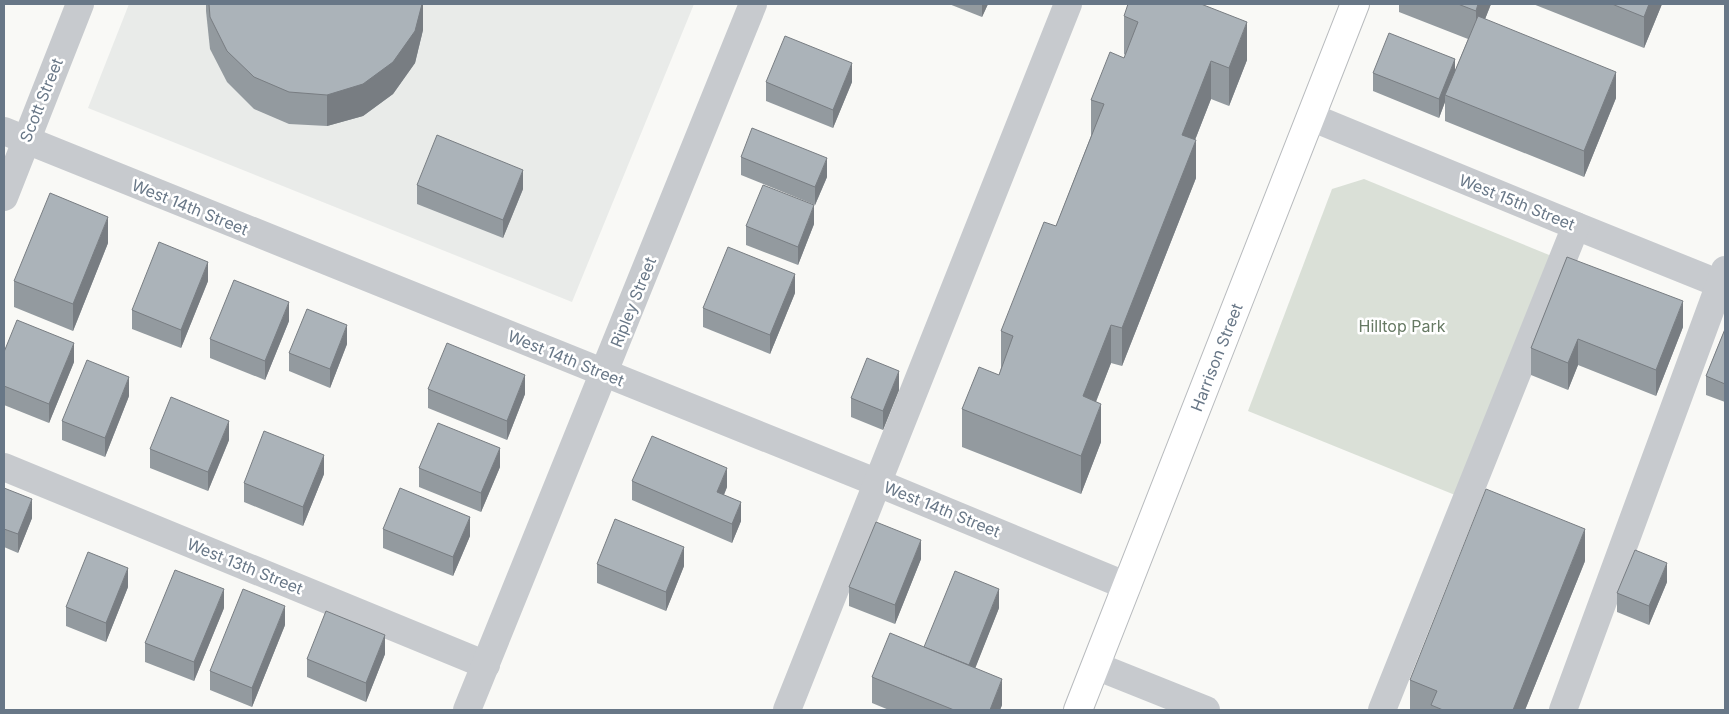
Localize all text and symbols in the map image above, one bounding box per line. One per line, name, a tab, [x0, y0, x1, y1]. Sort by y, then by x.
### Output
street label: Scott Street	[15, 55, 67, 145]
street label: West 15th Street	[1456, 170, 1578, 234]
street label: West 14th Street	[129, 175, 251, 239]
street label: Ripley Street	[606, 254, 660, 350]
street label: Harrison Street	[1186, 300, 1247, 414]
park label: Hilltop Park	[1359, 316, 1446, 336]
street label: West 14th Street	[505, 326, 627, 390]
street label: West 14th Street	[881, 477, 1003, 541]
street label: West 13th Street	[184, 534, 306, 598]

